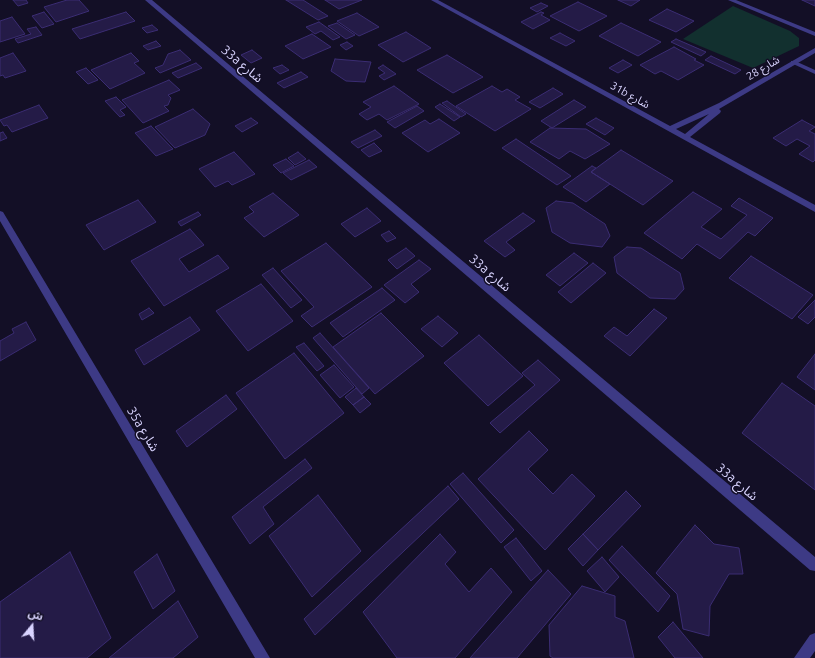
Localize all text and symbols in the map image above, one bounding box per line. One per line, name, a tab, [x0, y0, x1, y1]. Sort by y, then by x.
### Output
street label: 33a شارع	[218, 42, 266, 86]
street label: شارع 28	[744, 53, 782, 83]
street label: 31b شارع	[608, 79, 652, 111]
street label: 33a شارع	[466, 251, 514, 295]
street label: 35a شارع	[124, 404, 162, 454]
street label: 33a شارع	[713, 460, 761, 504]
north arrow	[12, 606, 52, 646]
text: ش	[27, 607, 45, 623]

